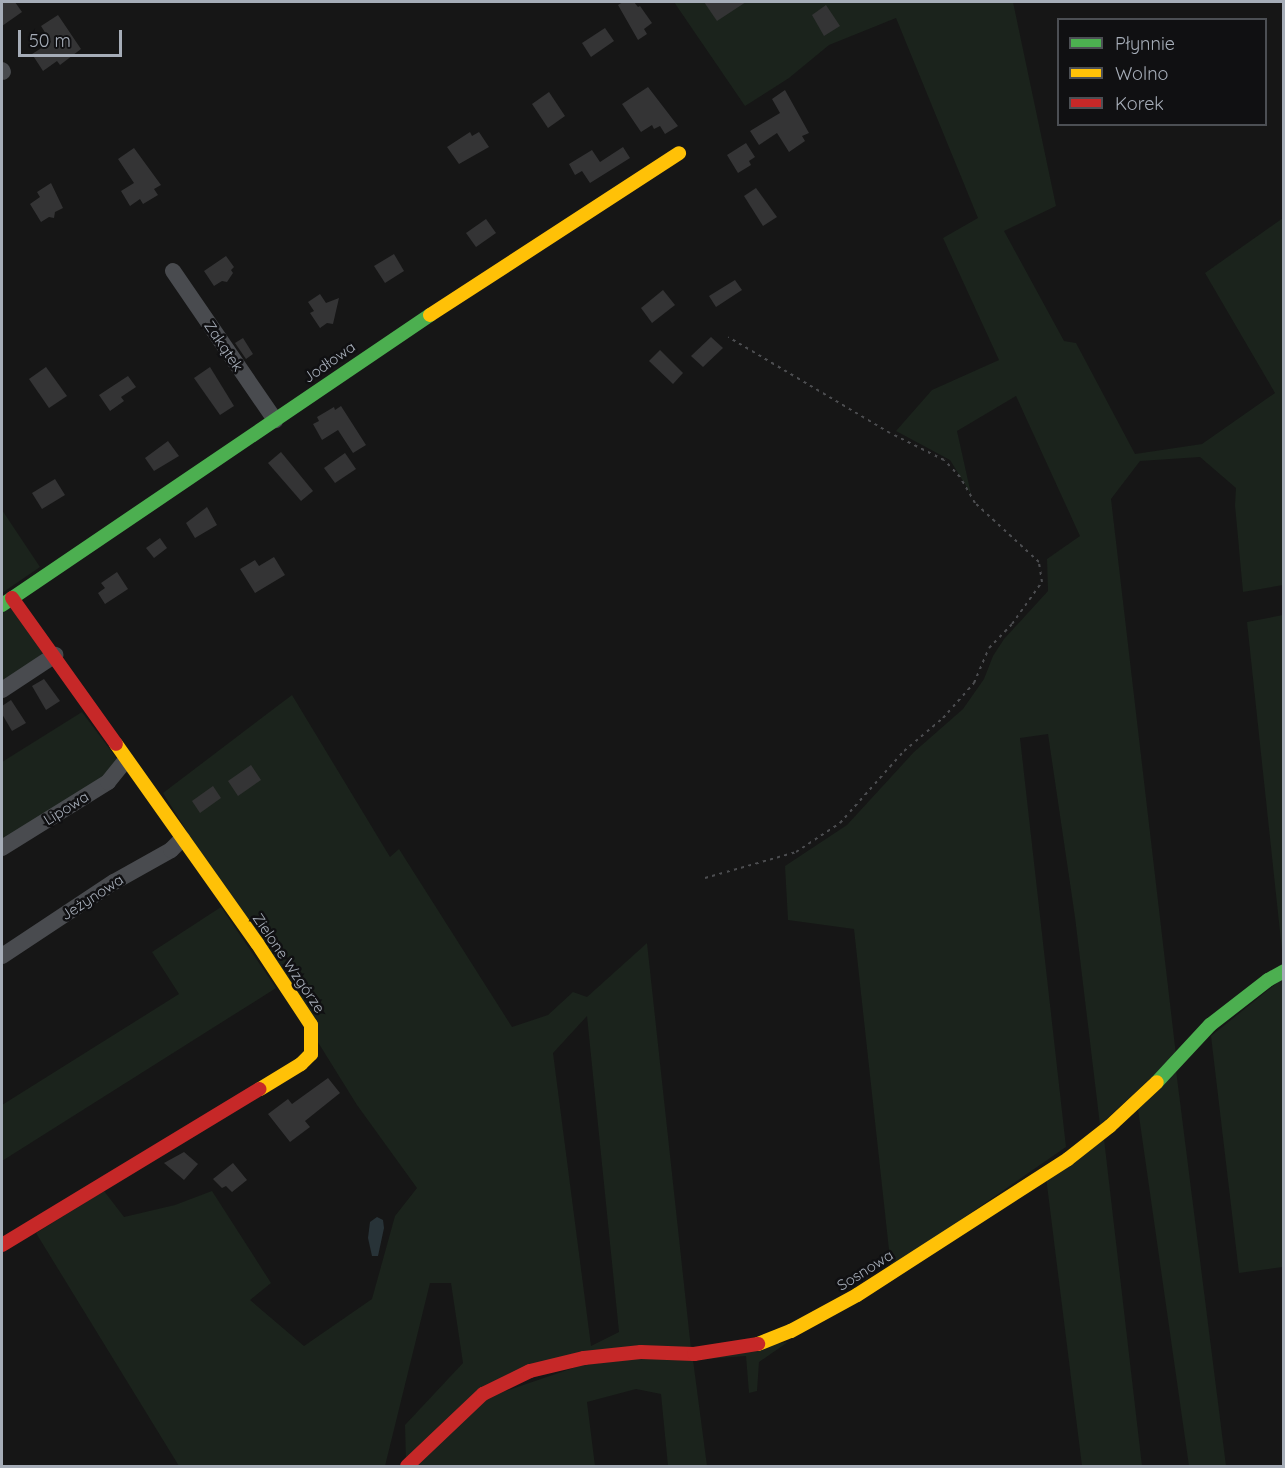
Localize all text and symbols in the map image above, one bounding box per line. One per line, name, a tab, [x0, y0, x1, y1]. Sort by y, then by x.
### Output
scale bar	[21, 18, 124, 56]
legend	[1057, 18, 1267, 126]
text: 50 m	[29, 29, 71, 52]
text: Płynnie	[1115, 32, 1175, 55]
text: Wolno	[1115, 62, 1168, 85]
text: Korek	[1115, 92, 1164, 115]
street label: Zakątek	[201, 317, 247, 375]
street label: Jodłowa	[299, 338, 359, 386]
street label: Lipowa	[40, 787, 92, 829]
street label: Jeżynowa	[57, 870, 127, 924]
street label: Zielone Wzgórze	[249, 910, 329, 1016]
street label: Sosnowa	[834, 1246, 896, 1294]

